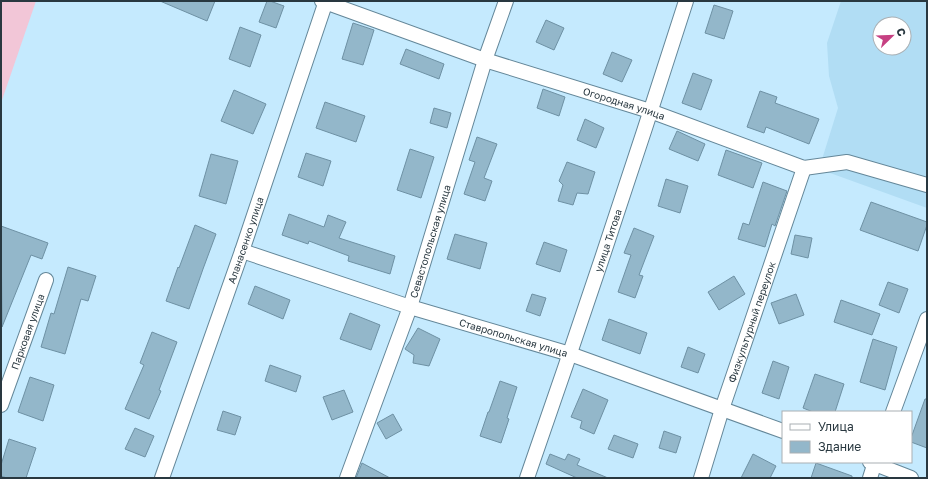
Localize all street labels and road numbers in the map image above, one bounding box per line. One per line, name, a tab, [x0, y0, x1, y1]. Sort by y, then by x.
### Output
street label: Огородная улица	[582, 85, 667, 122]
street label: Севастопольская улица	[407, 183, 453, 299]
street label: Аланасенко улица	[225, 195, 266, 285]
street label: улица Титова	[592, 208, 624, 273]
street label: Физкультурный переулок	[725, 260, 778, 384]
street label: Парковая улица	[8, 292, 47, 371]
street label: Ставропольская улица	[458, 316, 569, 359]

